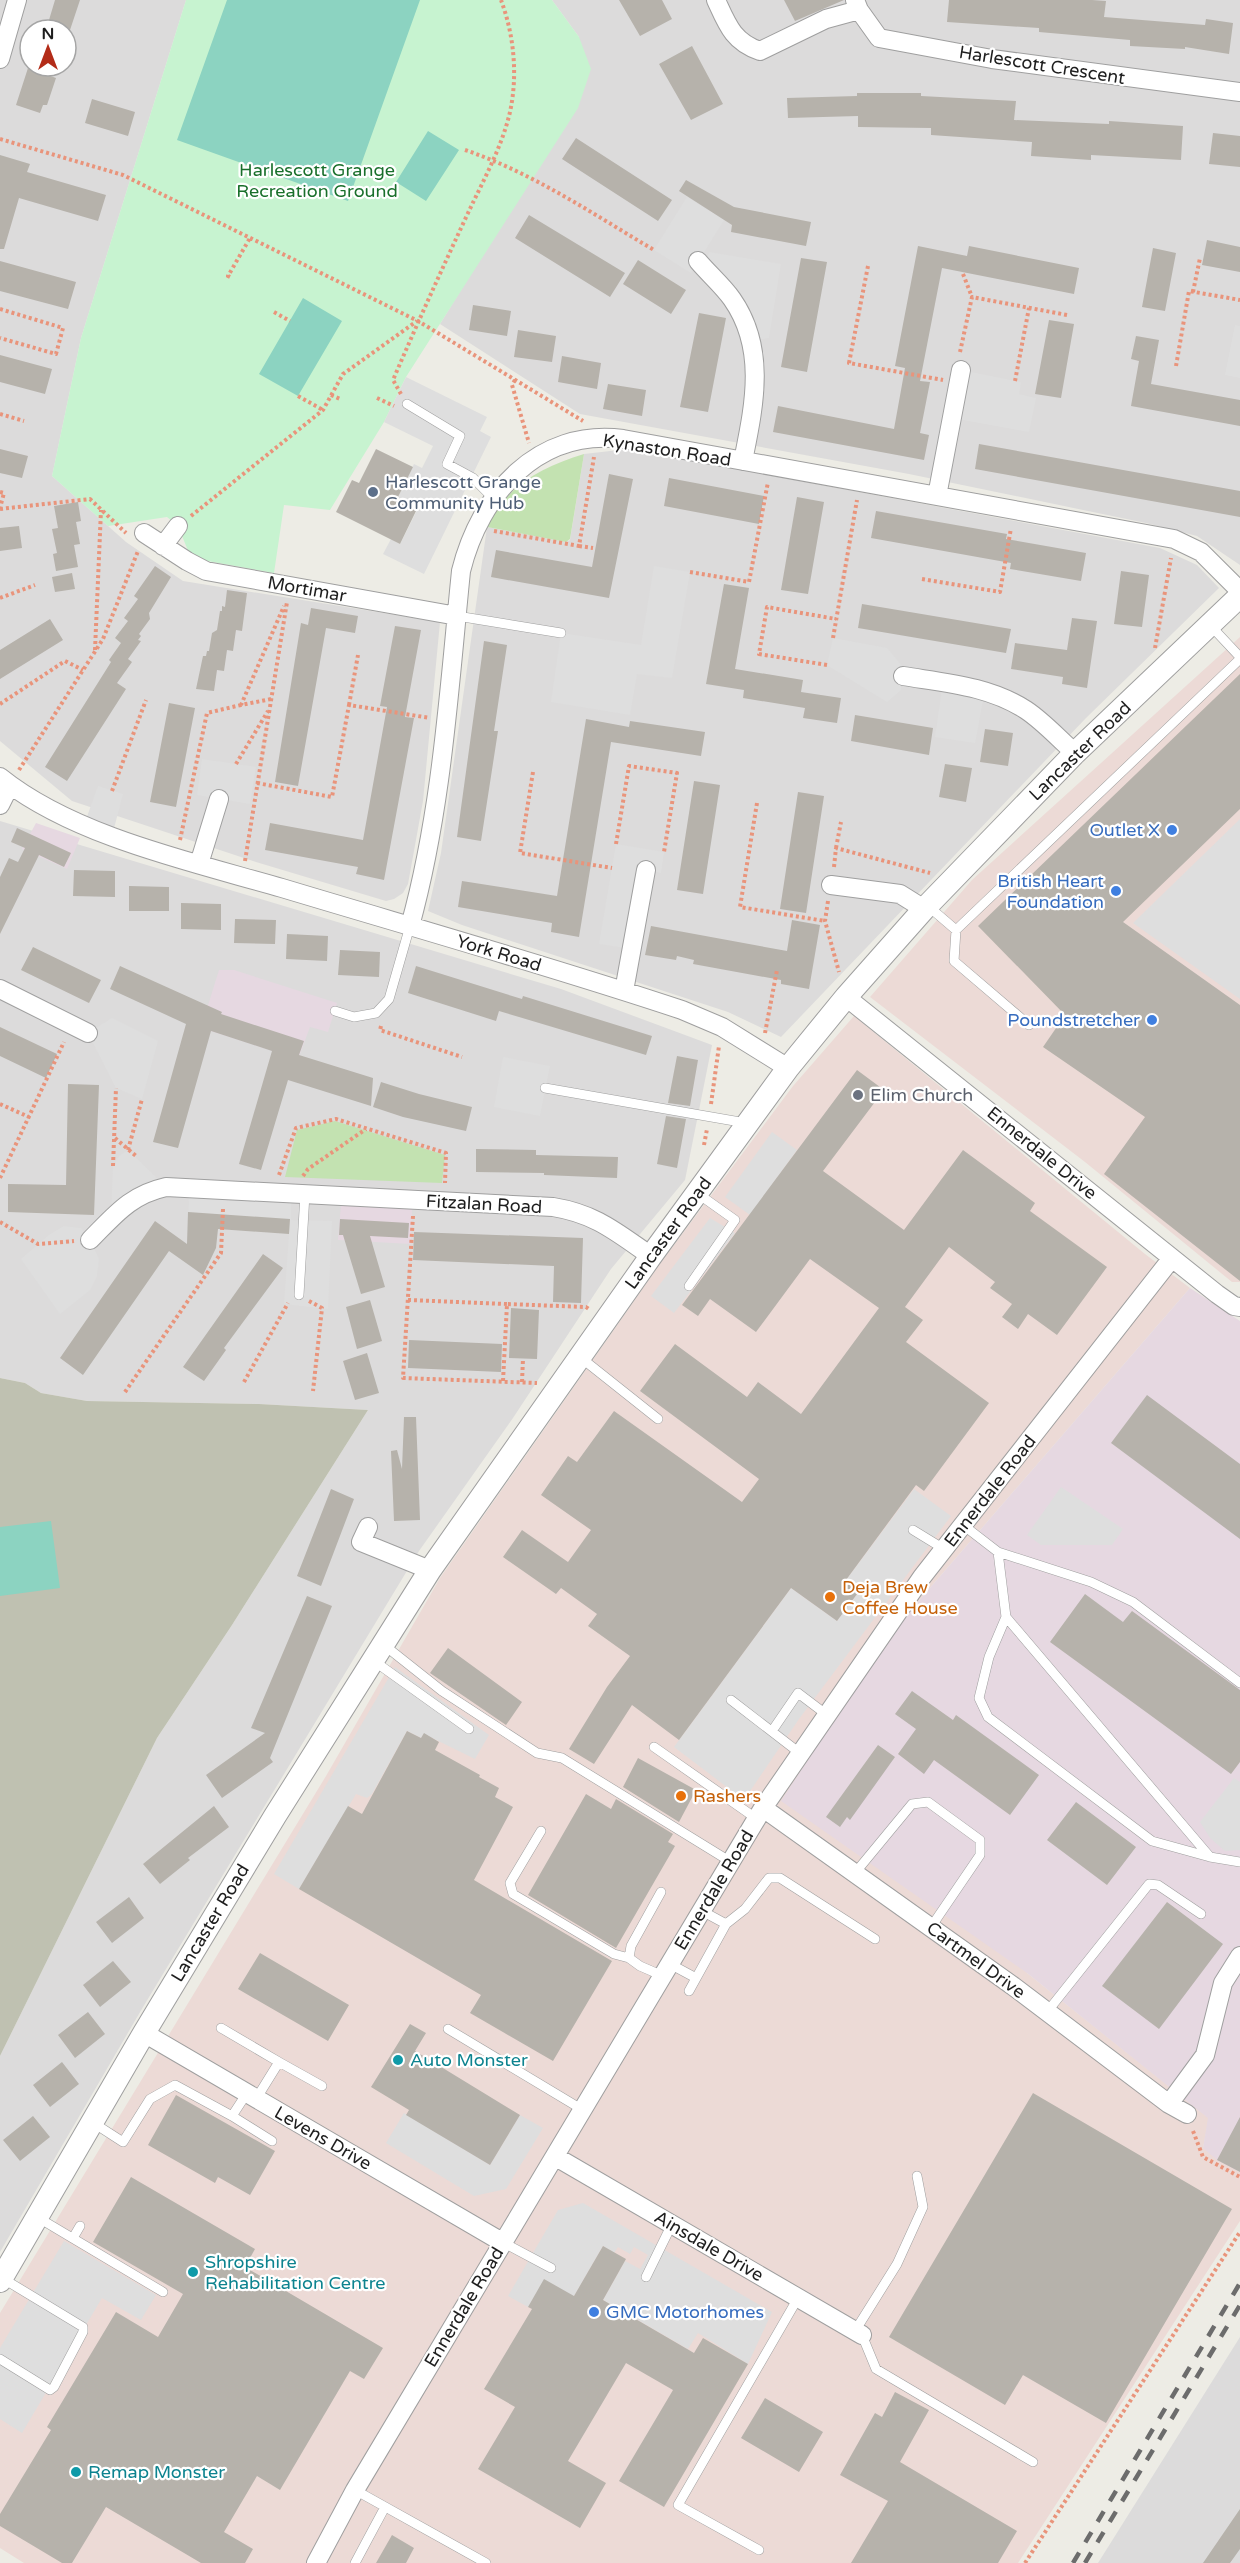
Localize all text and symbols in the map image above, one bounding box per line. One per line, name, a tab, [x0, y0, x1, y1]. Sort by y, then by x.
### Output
north arrow	[18, 18, 78, 78]
text: N	[42, 24, 54, 44]
street label: Harlescott Crescent	[957, 41, 1127, 89]
park label: Harlescott Grange Recreation Ground	[236, 159, 398, 202]
street label: Kynaston Road	[601, 429, 733, 471]
place label: Harlescott Grange Community Hub	[385, 471, 541, 514]
marker: Harlescott Grange Community Hub	[366, 485, 380, 499]
street label: Mortimar	[266, 571, 348, 607]
street label: Lancaster Road	[1024, 697, 1136, 805]
place label: Outlet X	[1089, 819, 1160, 841]
marker: Outlet X	[1165, 823, 1179, 837]
place label: British Heart Foundation	[997, 870, 1104, 913]
marker: British Heart Foundation	[1109, 884, 1123, 898]
street label: York Road	[454, 930, 544, 976]
place label: Poundstretcher	[1007, 1009, 1140, 1031]
marker: Poundstretcher	[1145, 1013, 1159, 1027]
place label: Elim Church	[870, 1084, 973, 1106]
marker: Elim Church	[851, 1088, 865, 1102]
street label: Ennerdale Drive	[983, 1102, 1101, 1204]
street label: Lancaster Road	[620, 1173, 716, 1293]
street label: Fitzalan Road	[425, 1190, 543, 1218]
street label: Ennerdale Road	[939, 1431, 1041, 1551]
place label: Deja Brew Coffee House	[842, 1576, 958, 1619]
marker: Deja Brew Coffee House	[823, 1590, 837, 1604]
place label: Rashers	[693, 1785, 761, 1807]
marker: Rashers	[674, 1789, 688, 1803]
street label: Ennerdale Road	[670, 1826, 758, 1954]
street label: Lancaster Road	[166, 1860, 254, 1986]
street label: Cartmel Drive	[922, 1917, 1030, 2003]
place label: Auto Monster	[410, 2049, 528, 2071]
marker: Auto Monster	[391, 2053, 405, 2067]
street label: Levens Drive	[270, 2101, 376, 2175]
street label: Ainsdale Drive	[650, 2206, 768, 2286]
street label: Ennerdale Road	[420, 2243, 508, 2371]
place label: Shropshire Rehabilitation Centre	[205, 2251, 385, 2294]
marker: Shropshire Rehabilitation Centre	[186, 2265, 200, 2279]
place label: GMC Motorhomes	[606, 2301, 764, 2323]
marker: GMC Motorhomes	[587, 2305, 601, 2319]
place label: Remap Monster	[88, 2461, 225, 2483]
marker: Remap Monster	[69, 2465, 83, 2479]

